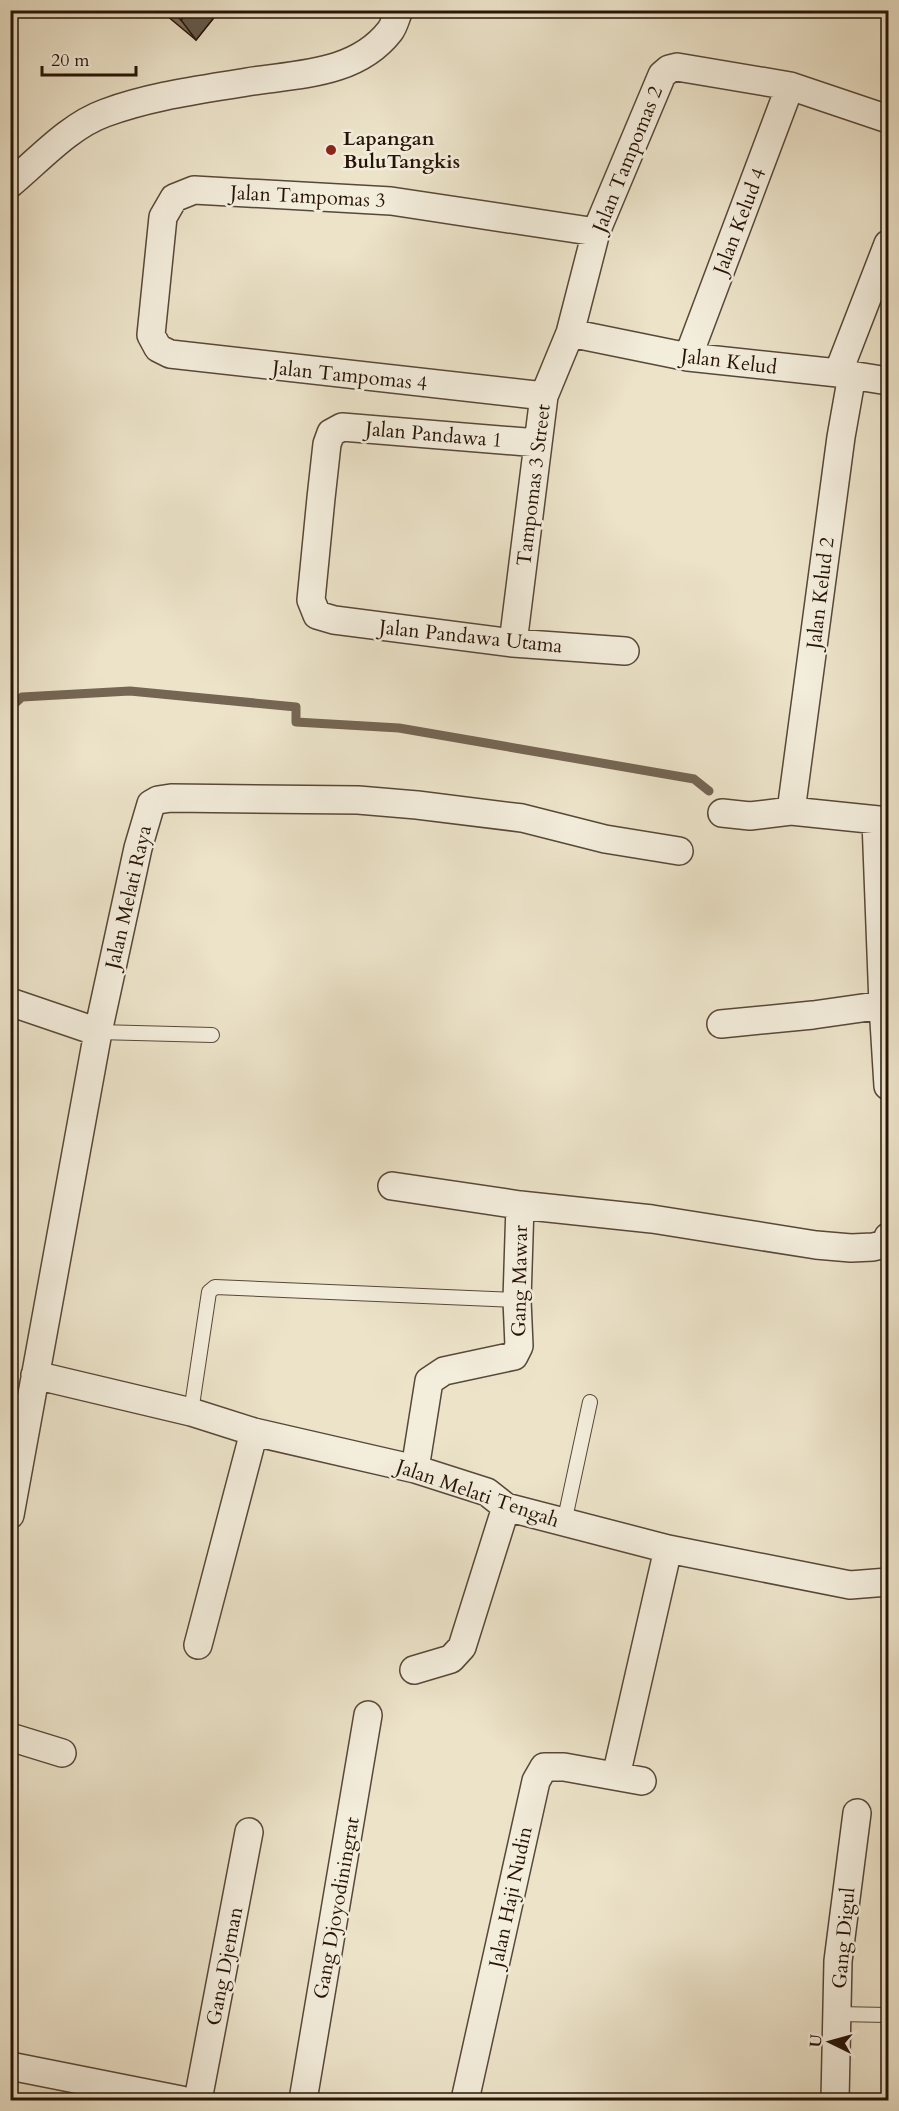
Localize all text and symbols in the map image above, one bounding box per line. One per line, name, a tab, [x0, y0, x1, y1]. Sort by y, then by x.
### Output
scale bar	[42, 39, 136, 77]
text: 20 m	[51, 48, 90, 73]
street label: Jalan Tampomas 2	[585, 82, 669, 239]
place label: Lapangan BuluTangkis	[343, 125, 460, 175]
marker: Lapangan BuluTangkis	[324, 143, 338, 157]
street label: Jalan Kelud 4	[706, 164, 772, 281]
street label: Jalan Tampomas 3	[227, 179, 386, 214]
street label: Jalan Kelud	[676, 342, 779, 381]
street label: Jalan Tampomas 4	[268, 354, 429, 397]
street label: Tampomas 3 Street	[510, 402, 557, 568]
street label: Jalan Pandawa 1	[361, 415, 504, 454]
street label: Jalan Kelud 2	[800, 536, 841, 653]
street label: Jalan Pandawa Utama	[375, 613, 564, 660]
street label: Jalan Melati Raya	[98, 822, 158, 974]
street label: Gang Mawar	[505, 1224, 534, 1337]
street label: Jalan Melati Tengah	[390, 1452, 563, 1534]
street label: Gang Djoyodiningrat	[307, 1814, 366, 2001]
street label: Jalan Haji Nudin	[482, 1823, 539, 1973]
street label: Gang Digul	[826, 1886, 861, 1990]
street label: Gang Djeman	[200, 1904, 249, 2028]
north arrow	[800, 2012, 860, 2072]
text: U	[805, 2033, 828, 2048]

